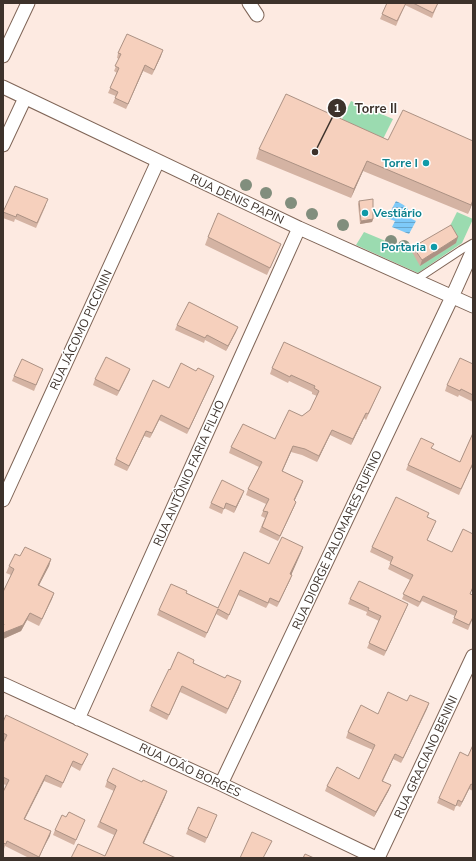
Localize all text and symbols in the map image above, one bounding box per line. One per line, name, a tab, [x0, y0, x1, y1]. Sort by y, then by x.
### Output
callout: Torre II	[327, 95, 406, 120]
text: 1	[333, 100, 341, 116]
text: Torre II	[355, 100, 397, 118]
place label: Torre I	[382, 155, 418, 171]
marker: Torre I	[421, 158, 431, 168]
street label: RUA DENIS PAPIN	[187, 170, 287, 228]
place label: Vestiário	[372, 205, 422, 221]
marker: Vestiário	[360, 208, 370, 218]
place label: Portaria	[381, 239, 426, 255]
marker: Portaria	[429, 242, 439, 252]
street label: RUA JÁCOMO PICCININ	[46, 267, 116, 393]
street label: RUA ANTÔNIO FARIA FILHO	[149, 397, 229, 549]
street label: RUA DIORGE PALOMARES RUFINO	[288, 448, 386, 632]
street label: RUA GRACIANO BENINI	[390, 693, 462, 821]
street label: RUA JOÃO BORGES	[136, 739, 244, 801]

